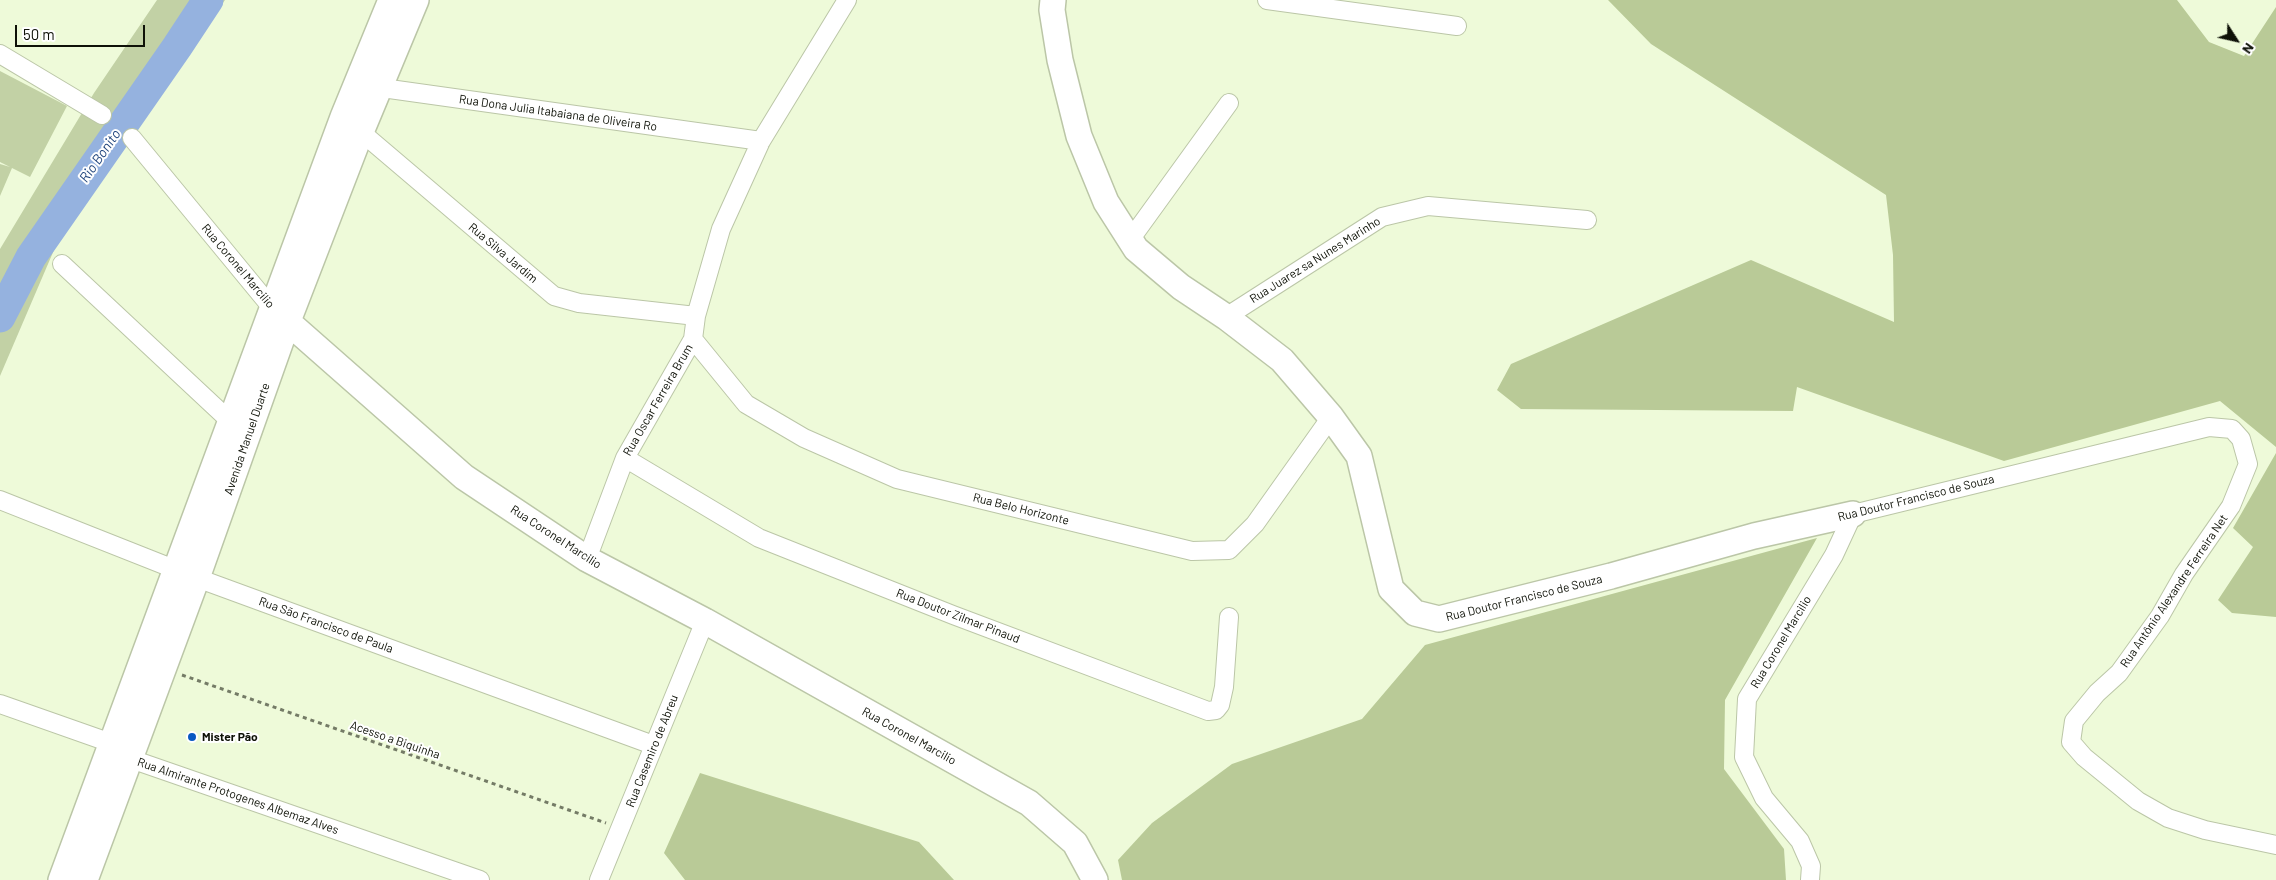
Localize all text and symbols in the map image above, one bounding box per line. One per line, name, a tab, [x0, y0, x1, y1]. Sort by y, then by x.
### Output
scale bar	[18, 15, 148, 47]
north arrow	[2211, 15, 2261, 65]
text: 50 m	[23, 25, 55, 43]
text: N	[2239, 40, 2258, 58]
street label: Rua Dona Julia Itabaiana de Oliveira Ro	[458, 92, 658, 134]
water label: Rio Bonito	[76, 126, 124, 186]
street label: Rua Juarez sa Nunes Marinho	[1247, 214, 1383, 306]
street label: Rua Silva Jardim	[465, 220, 541, 286]
street label: Rua Coronel Marcilio	[199, 221, 277, 311]
street label: Rua Oscar Ferreira Brum	[620, 342, 696, 458]
street label: Avenida Manuel Duarte	[221, 381, 273, 497]
street label: Rua Doutor Francisco de Souza	[1836, 472, 1996, 524]
street label: Rua Belo Horizonte	[971, 490, 1071, 528]
street label: Rua Coronel Marcilio	[508, 502, 604, 572]
street label: Rua Antônio Alexandre Ferreira Net	[2117, 512, 2231, 670]
street label: Rua Doutor Francisco de Souza	[1444, 572, 1604, 624]
street label: Rua Doutor Zilmar Pinaud	[894, 586, 1022, 646]
street label: Rua Coronel Marcilio	[1748, 593, 1814, 691]
street label: Rua São Francisco de Paula	[257, 594, 395, 656]
street label: Rua Casemiro de Abreu	[623, 693, 681, 809]
street label: Rua Coronel Marcilio	[859, 704, 959, 768]
street label: Acesso a Biquinha	[348, 718, 442, 762]
place label: Mister Pão	[202, 730, 258, 744]
marker: Mister Pão	[186, 731, 198, 743]
street label: Rua Almirante Protogenes Albemaz Alves	[136, 755, 340, 837]

